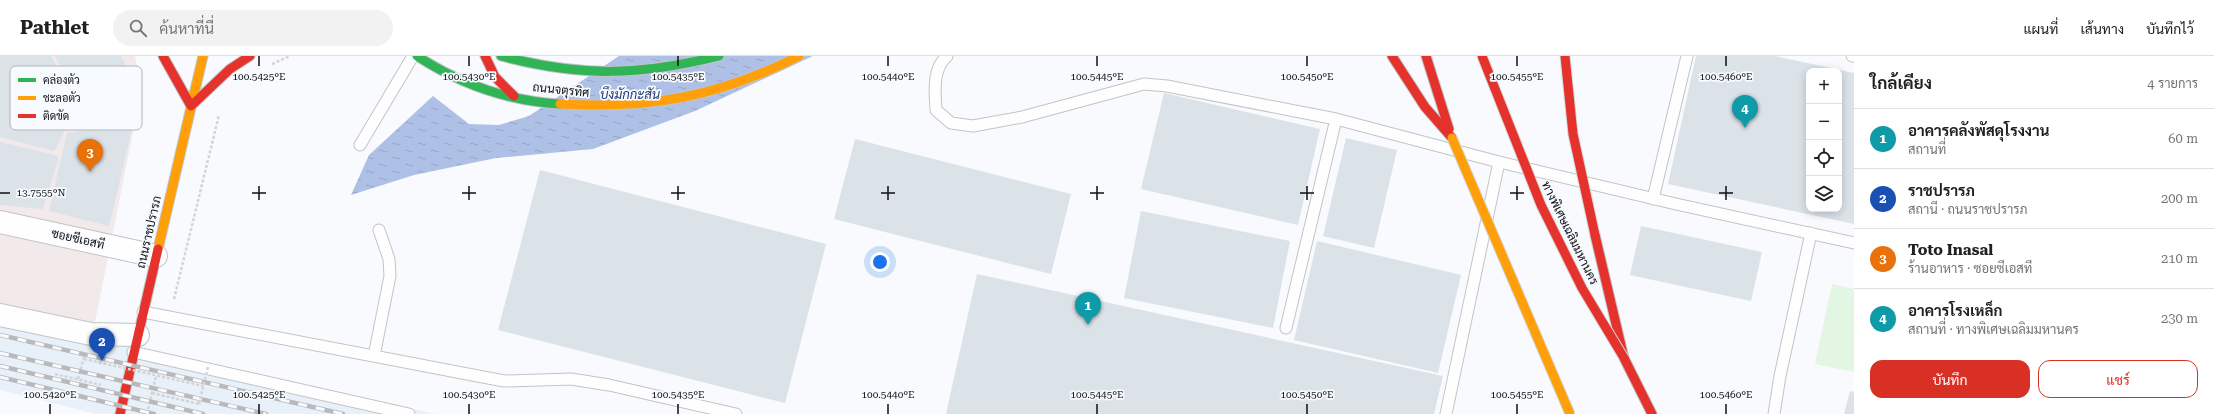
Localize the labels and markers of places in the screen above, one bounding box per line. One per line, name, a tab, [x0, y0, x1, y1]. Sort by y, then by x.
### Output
pin: 4	[1732, 95, 1758, 128]
pin: 3	[77, 139, 103, 172]
pin: 1	[1075, 292, 1101, 325]
pin: 2	[89, 328, 115, 361]

